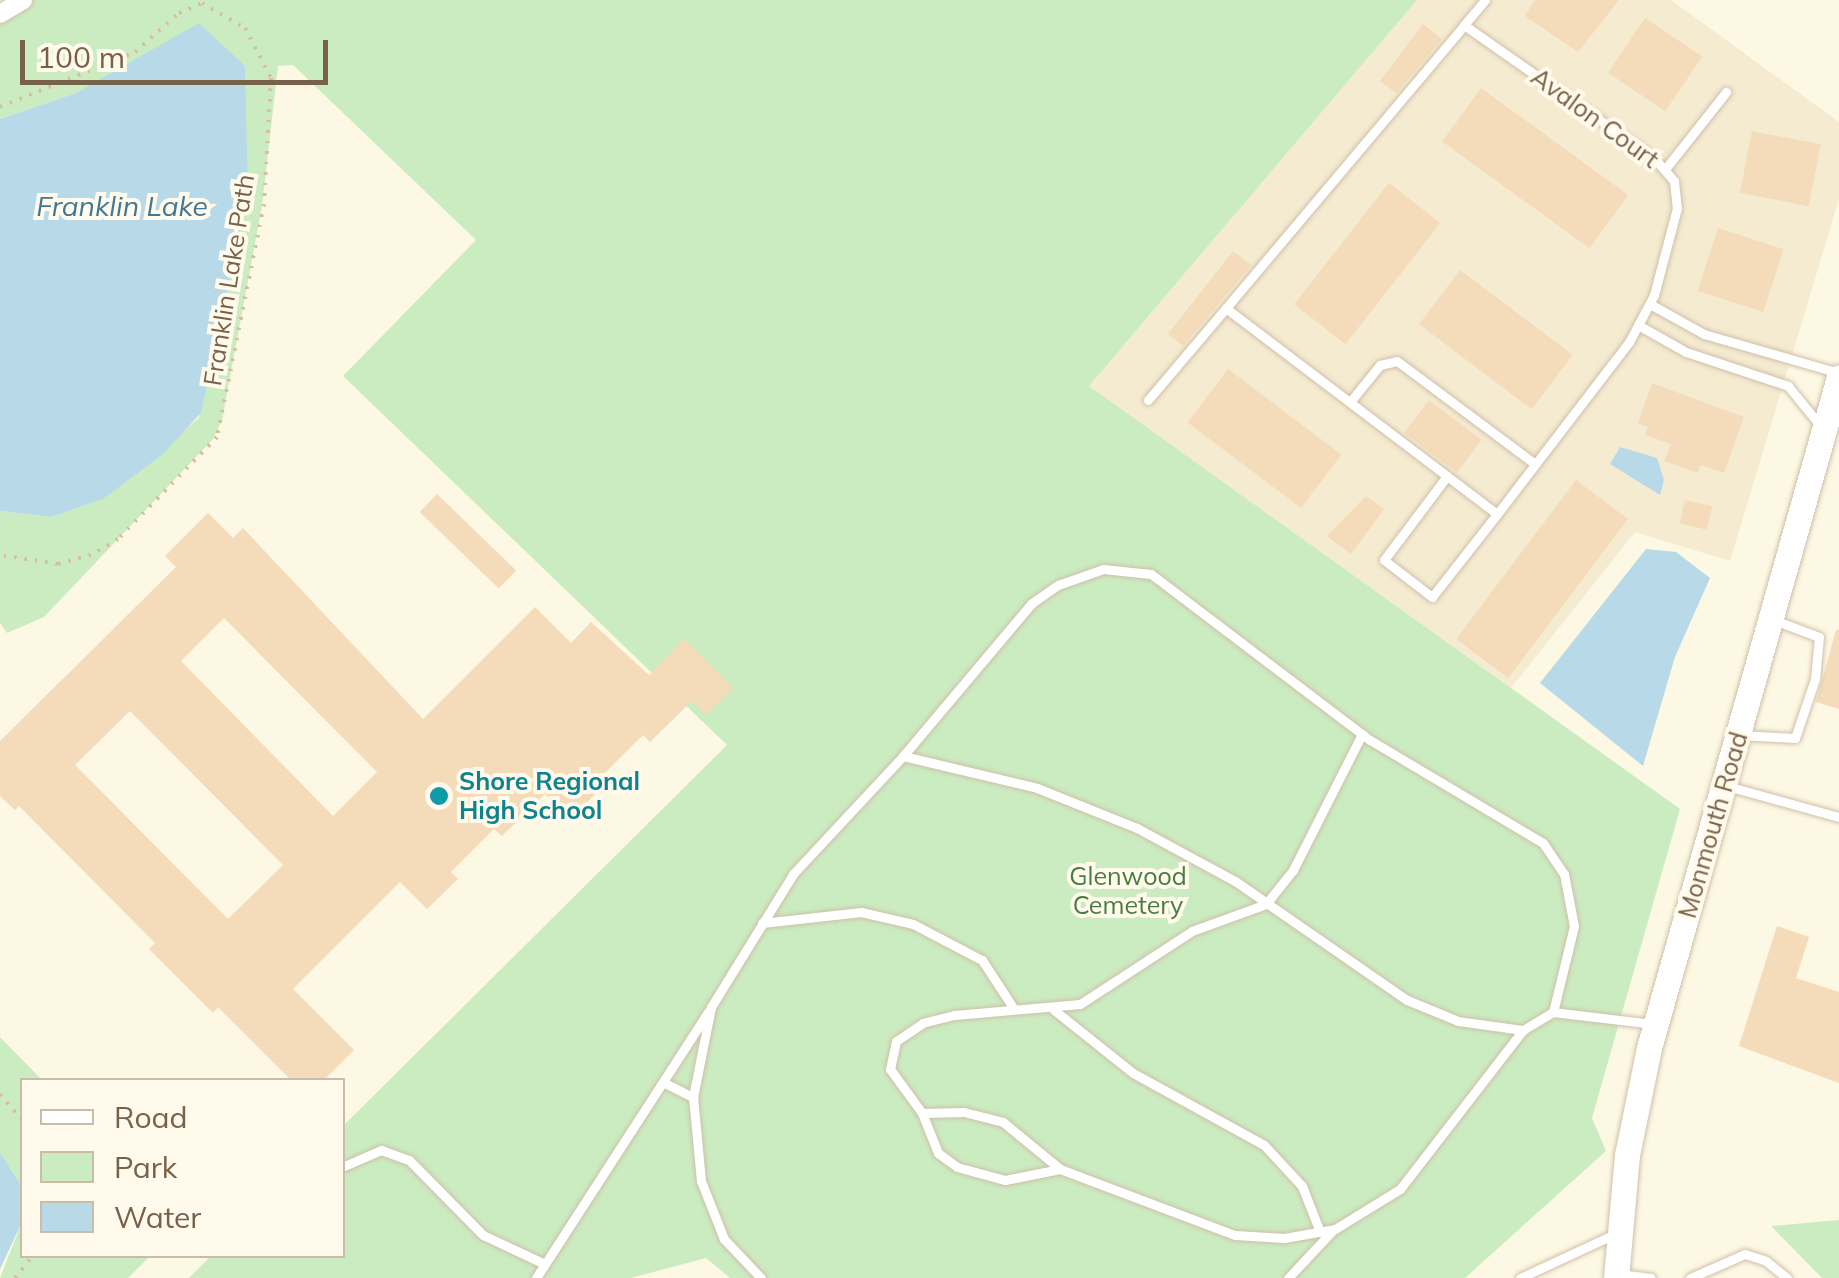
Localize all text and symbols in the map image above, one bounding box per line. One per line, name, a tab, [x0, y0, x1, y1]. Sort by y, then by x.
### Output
scale bar	[25, 20, 332, 82]
text: 100 m	[37, 38, 125, 76]
street label: Avalon Court	[1525, 62, 1665, 174]
street label: Franklin Lake Path	[197, 172, 261, 388]
water label: Franklin Lake	[36, 189, 208, 223]
street label: Monmouth Road	[1672, 728, 1754, 922]
place label: Shore Regional High School	[459, 767, 640, 826]
marker: Shore Regional High School	[428, 785, 450, 807]
park label: Glenwood Cemetery	[1069, 862, 1187, 921]
legend	[20, 1078, 345, 1258]
text: Road	[114, 1098, 188, 1136]
text: Park	[114, 1148, 177, 1186]
text: Water	[114, 1198, 201, 1236]

